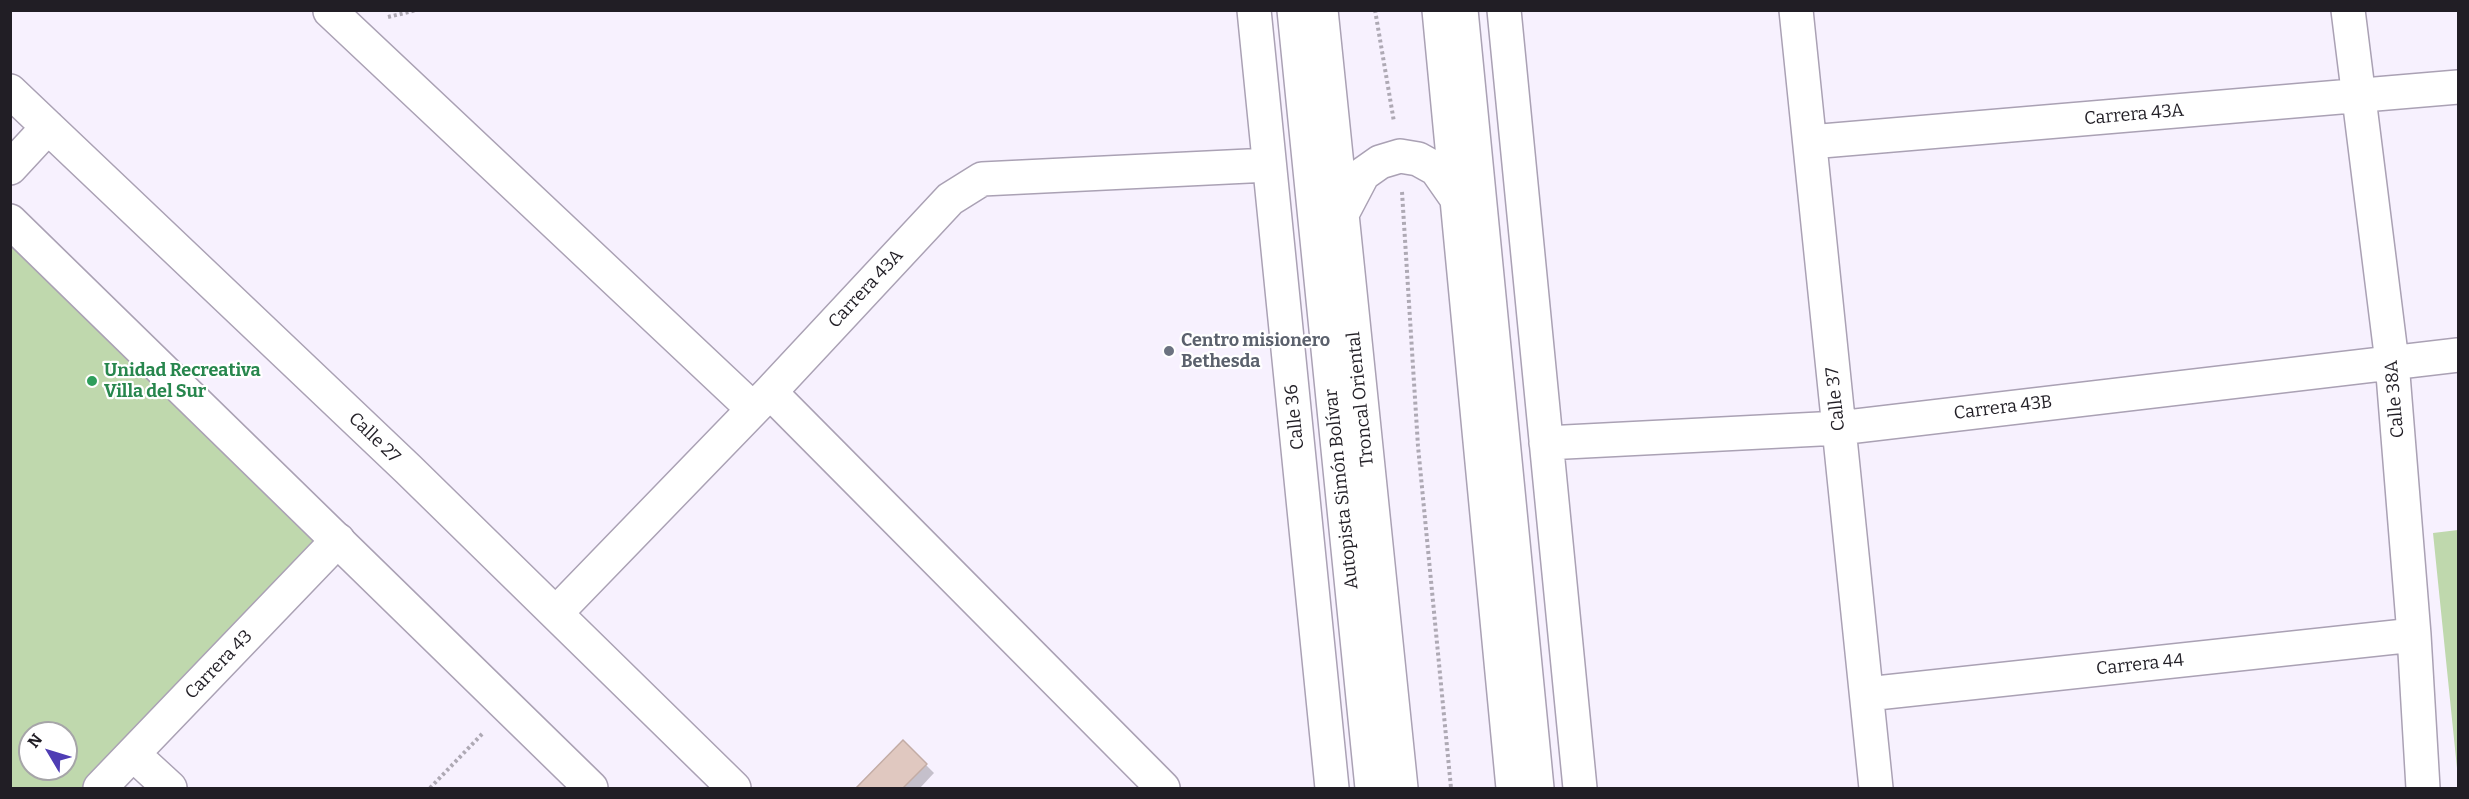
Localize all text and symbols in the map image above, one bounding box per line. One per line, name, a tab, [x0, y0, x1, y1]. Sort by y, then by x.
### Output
street label: Carrera 43A	[2083, 100, 2185, 130]
street label: Carrera 43A	[824, 245, 908, 333]
place label: Centro misionero Bethesda	[1181, 330, 1330, 372]
street label: Troncal Oriental	[1343, 330, 1379, 468]
marker: Centro misionero Bethesda	[1162, 344, 1176, 358]
street label: Calle 38A	[2381, 359, 2409, 439]
place label: Unidad Recreativa Villa del Sur	[104, 360, 260, 403]
street label: Calle 37	[1822, 366, 1850, 432]
marker: Unidad Recreativa Villa del Sur	[85, 374, 99, 388]
street label: Calle 36	[1281, 383, 1309, 451]
street label: Autopista Simón Bolívar	[1321, 388, 1363, 590]
street label: Carrera 43B	[1953, 391, 2053, 425]
street label: Calle 27	[344, 408, 404, 468]
street label: Carrera 43	[181, 626, 257, 704]
street label: Carrera 44	[2095, 650, 2185, 680]
north arrow	[18, 721, 78, 781]
text: N	[24, 730, 46, 752]

